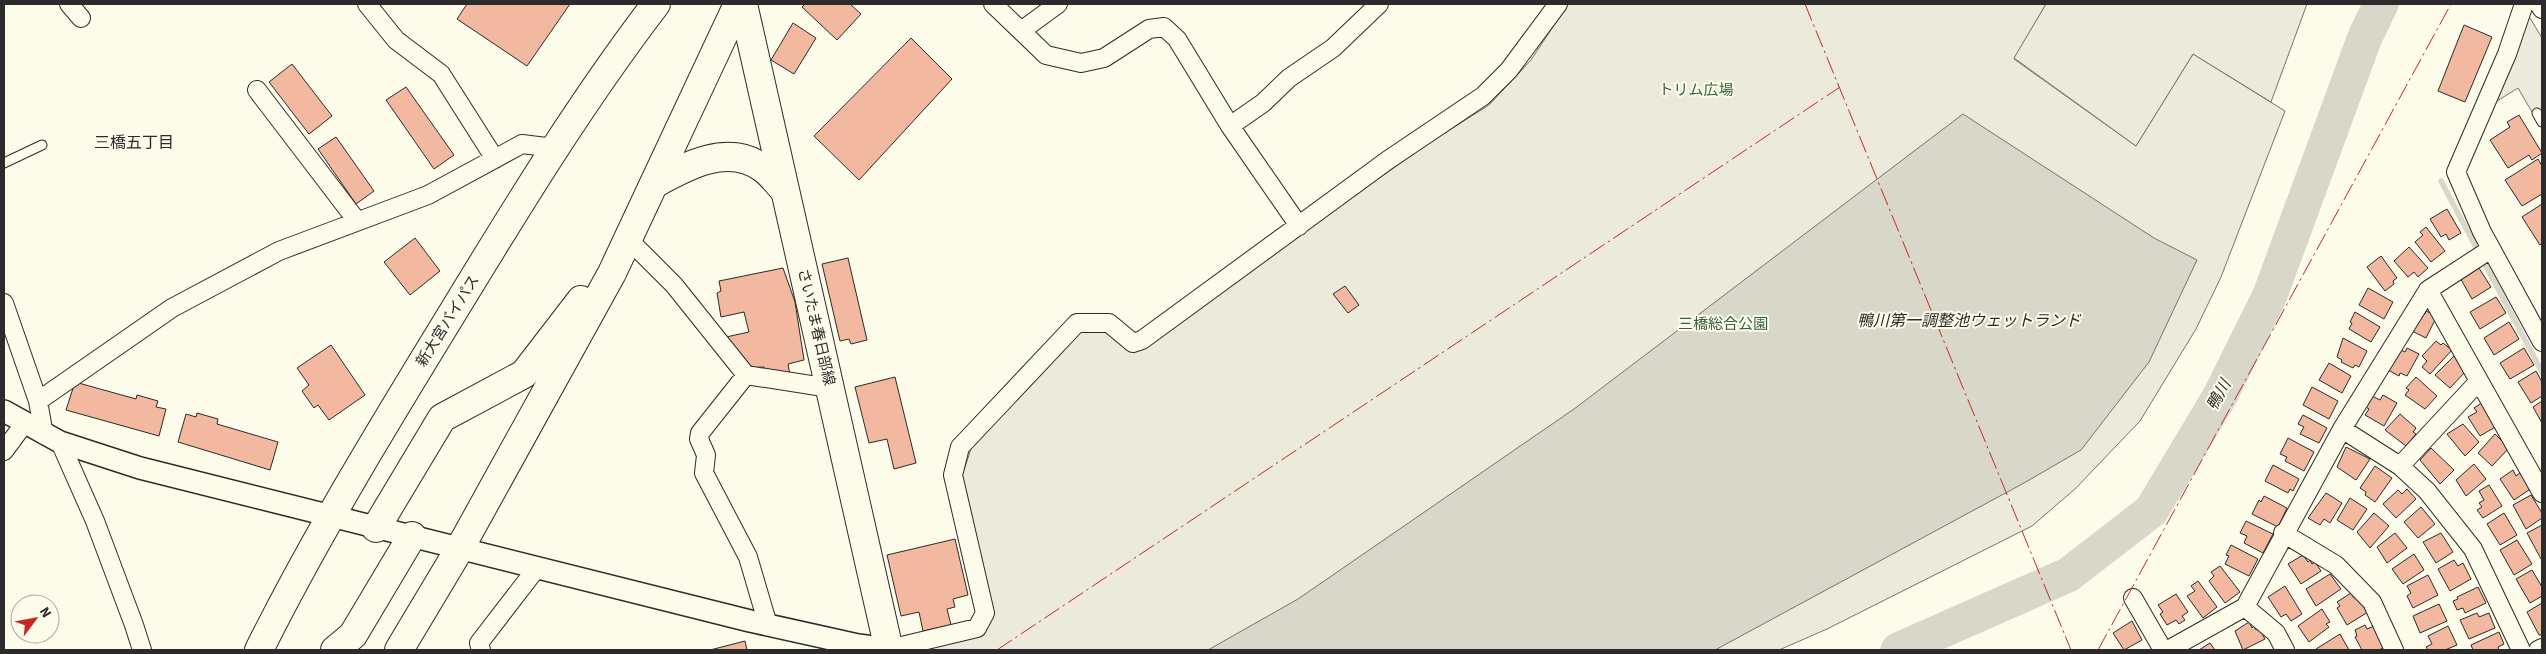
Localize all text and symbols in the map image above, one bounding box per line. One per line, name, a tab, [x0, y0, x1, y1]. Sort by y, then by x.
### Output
park label: トリム広場	[1658, 80, 1734, 101]
district label: 三橋五丁目	[94, 132, 174, 154]
street label: さいたま春日部線	[792, 266, 840, 388]
street label: 新大宮バイパス	[411, 271, 485, 371]
water label: 鴨川第一調整池ウェットランド	[1857, 310, 2082, 332]
park label: 三橋総合公園	[1678, 314, 1768, 335]
water label: 鴨川	[2202, 374, 2237, 414]
north arrow	[10, 594, 60, 644]
text: N	[34, 603, 56, 622]

